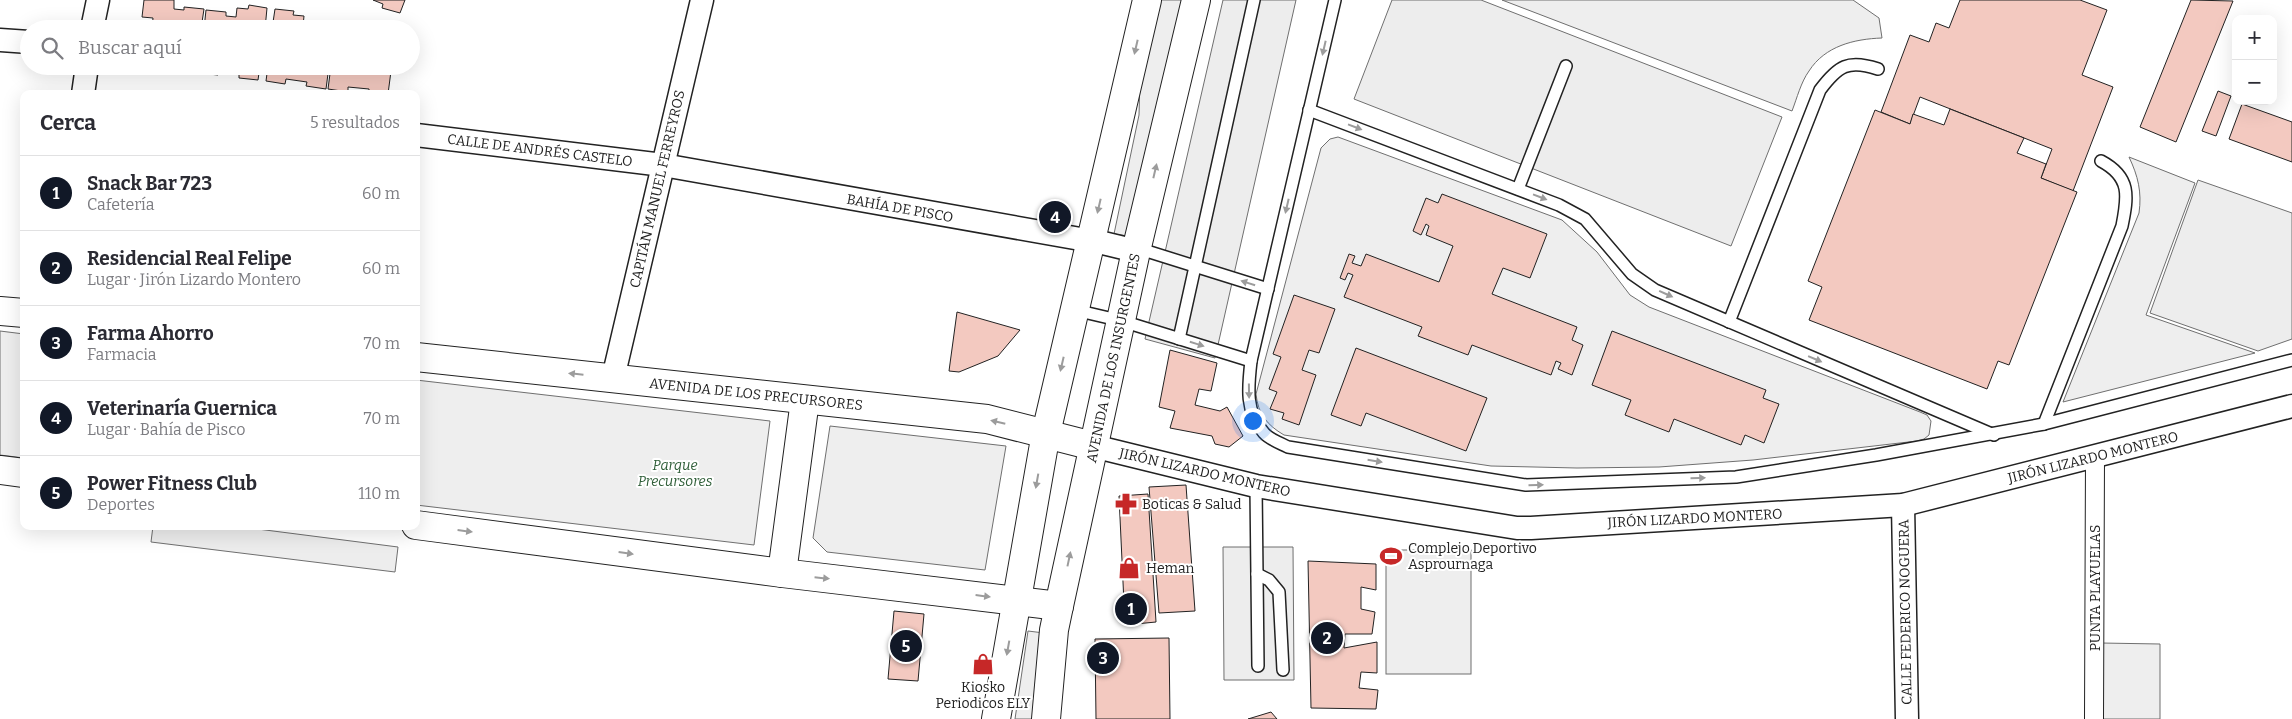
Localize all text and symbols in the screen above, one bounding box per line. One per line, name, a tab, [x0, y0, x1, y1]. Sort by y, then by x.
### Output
map controls	[2232, 15, 2277, 105]
button: +	[2232, 15, 2277, 60]
search box	[20, 20, 420, 75]
icon: search	[38, 34, 66, 62]
text: Buscar aquí	[78, 36, 182, 59]
one-way arrow	[1132, 40, 1140, 55]
one-way arrow	[1320, 40, 1328, 55]
button: −	[2232, 60, 2277, 105]
street label: CAPITÁN MANUEL FERREYROS	[625, 88, 689, 290]
text: Cerca	[40, 110, 96, 136]
text: 5 resultados	[310, 113, 400, 132]
one-way arrow	[1348, 123, 1363, 131]
street label: CALLE DE ANDRÉS CASTELO	[446, 130, 634, 170]
one-way arrow	[1151, 164, 1159, 179]
text: Snack Bar 723	[87, 172, 212, 195]
text: 1	[53, 184, 59, 203]
text: 60 m	[362, 184, 400, 203]
street label: BAHÍA DE PISCO	[845, 190, 955, 226]
one-way arrow	[1532, 194, 1547, 202]
text: Cafetería	[87, 195, 154, 214]
pin: 4	[1039, 198, 1071, 236]
one-way arrow	[1095, 198, 1103, 213]
one-way arrow	[1283, 198, 1291, 213]
text: Residencial Real Felipe	[87, 247, 292, 270]
street label: AVENIDA DE LOS INSURGENTES	[1083, 252, 1144, 464]
text: 2	[51, 259, 61, 278]
text: 60 m	[362, 259, 400, 278]
text: Lugar · Jirón Lizardo Montero	[87, 270, 301, 289]
one-way arrow	[1241, 278, 1256, 286]
one-way arrow	[1659, 291, 1673, 299]
text: Farma Ahorro	[87, 322, 214, 345]
text: 3	[51, 334, 61, 353]
text: 70 m	[364, 334, 400, 353]
one-way arrow	[1189, 341, 1204, 349]
text: Farmacia	[87, 345, 156, 364]
one-way arrow	[1808, 355, 1822, 363]
one-way arrow	[1058, 356, 1066, 372]
one-way arrow	[568, 370, 584, 378]
street label: AVENIDA DE LOS PRECURSORES	[648, 375, 864, 414]
one-way arrow	[1245, 383, 1253, 399]
text: Veterinaría Guernica	[87, 397, 277, 420]
your location	[1240, 408, 1266, 434]
text: 4	[51, 409, 61, 428]
text: 70 m	[364, 409, 400, 428]
one-way arrow	[991, 418, 1006, 426]
text: Lugar · Bahía de Pisco	[87, 420, 245, 439]
street label: JIRÓN LIZARDO MONTERO	[2005, 427, 2180, 487]
street label: JIRÓN LIZARDO MONTERO	[1117, 443, 1292, 500]
park label: Parque Precursores	[638, 457, 713, 490]
one-way arrow	[1367, 457, 1383, 465]
text: Power Fitness Club	[87, 472, 257, 495]
one-way arrow	[1033, 474, 1041, 490]
one-way arrow	[1690, 474, 1706, 482]
one-way arrow	[1528, 480, 1544, 488]
text: 5	[52, 484, 60, 503]
text: 110 m	[358, 484, 400, 503]
pharmacy icon: Boticas & Salud	[1113, 491, 1139, 517]
text: Deportes	[87, 495, 155, 514]
place label: Boticas & Salud	[1142, 496, 1241, 513]
street label: JIRÓN LIZARDO MONTERO	[1606, 504, 1783, 532]
street label: CALLE FEDERICO NOGUERA	[1895, 519, 1916, 705]
street label: PUNTA PLAYUELAS	[2087, 525, 2104, 651]
one-way arrow	[457, 527, 473, 535]
place label: Complejo Deportivo Asprournaga	[1408, 540, 1537, 573]
sports icon: Complejo Deportivo Asprournaga	[1378, 543, 1404, 569]
one-way arrow	[618, 549, 634, 557]
one-way arrow	[1065, 551, 1073, 566]
shop icon: Heman	[1116, 555, 1142, 581]
place label: Heman	[1146, 560, 1195, 577]
one-way arrow	[814, 574, 830, 582]
pin: 1	[1115, 590, 1147, 628]
one-way arrow	[975, 592, 991, 600]
pin: 2	[1311, 619, 1343, 657]
pin: 5	[890, 627, 922, 665]
pin: 3	[1087, 639, 1119, 677]
one-way arrow	[1004, 641, 1012, 657]
shop icon: Kiosko Periodicos ELY	[970, 651, 996, 677]
place label: Kiosko Periodicos ELY	[935, 679, 1031, 712]

